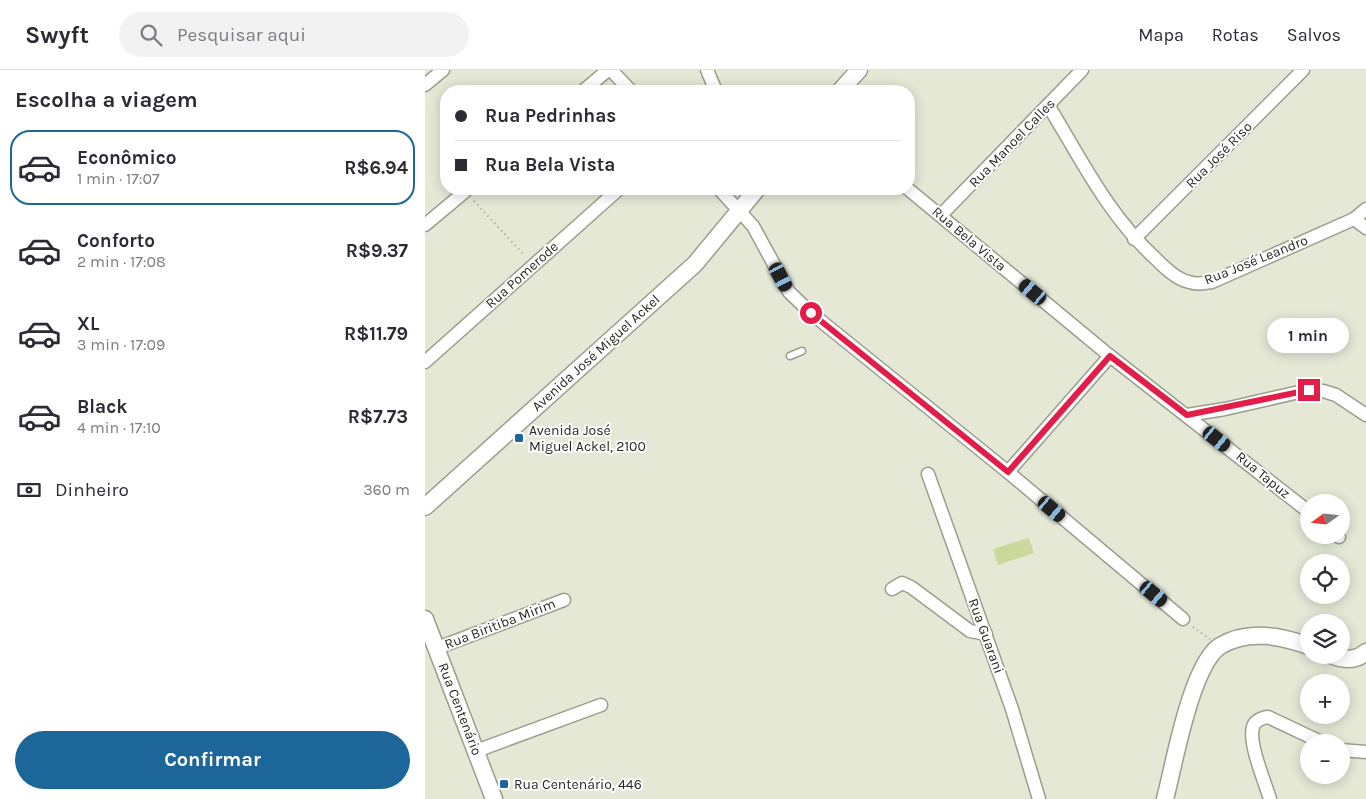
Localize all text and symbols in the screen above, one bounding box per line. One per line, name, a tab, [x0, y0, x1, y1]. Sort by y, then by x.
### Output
search box	[119, 12, 469, 57]
text: Swyft	[25, 21, 89, 49]
icon: search	[137, 21, 165, 49]
text: Pesquisar aqui	[177, 24, 306, 46]
text: Mapa	[1138, 24, 1184, 46]
text: Rotas	[1212, 24, 1259, 46]
text: Salvos	[1287, 24, 1341, 46]
text: Escolha a viagem	[15, 87, 198, 113]
street label: Rua Manoel Calles	[965, 95, 1059, 191]
text: Rua Pedrinhas	[485, 105, 616, 127]
street label: Rua José Riso	[1182, 118, 1256, 192]
icon: car	[17, 145, 62, 190]
text: Econômico	[77, 147, 177, 169]
text: Rua Bela Vista	[485, 154, 615, 176]
text: R$6.94	[344, 157, 408, 179]
text: 1 min · 17:07	[77, 169, 159, 188]
street label: Rua Bela Vista	[929, 203, 1009, 275]
icon: car	[17, 228, 62, 273]
text: Conforto	[77, 230, 155, 252]
street label: Rua José Leandro	[1202, 231, 1310, 289]
street label: Rua Pomerode	[482, 238, 562, 312]
text: R$9.37	[346, 240, 408, 262]
text: 2 min · 17:08	[77, 252, 166, 271]
car	[767, 260, 794, 294]
car	[1016, 277, 1049, 307]
street label: Avenida José Miguel Ackel	[529, 291, 663, 415]
route start	[800, 302, 822, 324]
icon: car	[17, 311, 62, 356]
text: XL	[77, 313, 99, 335]
callout: 1 min	[1268, 318, 1350, 352]
text: R$11.79	[344, 323, 408, 345]
text: 1 min	[1288, 326, 1328, 345]
text: 3 min · 17:09	[77, 335, 165, 354]
route end	[1298, 379, 1320, 401]
icon: car	[17, 394, 62, 439]
text: Black	[77, 396, 128, 418]
text: R$7.73	[348, 406, 408, 428]
text: 4 min · 17:10	[77, 418, 161, 437]
place label: Avenida José Miguel Ackel, 2100	[529, 422, 646, 455]
car	[1200, 424, 1233, 454]
marker: Avenida José Miguel Ackel, 2100	[513, 432, 525, 444]
street label: Rua Tapuz	[1232, 448, 1294, 502]
icon: cash	[15, 476, 43, 504]
text: Dinheiro	[55, 479, 129, 501]
text: 360 m	[363, 480, 410, 499]
car	[1035, 494, 1068, 524]
north arrow	[1300, 494, 1350, 544]
map controls	[1300, 494, 1350, 784]
button: locate	[1300, 554, 1350, 604]
car	[1137, 579, 1170, 609]
street label: Rua Biritiba Mirim	[442, 595, 558, 653]
street label: Rua Guarani	[965, 596, 1007, 676]
button: layers	[1300, 614, 1350, 664]
street label: Rua Centenário	[435, 660, 485, 758]
button: +	[1300, 674, 1350, 724]
button: Confirmar	[15, 731, 410, 789]
button: −	[1300, 734, 1350, 784]
place label: Rua Centenário, 446	[514, 776, 642, 793]
marker: Rua Centenário, 446	[498, 778, 510, 790]

